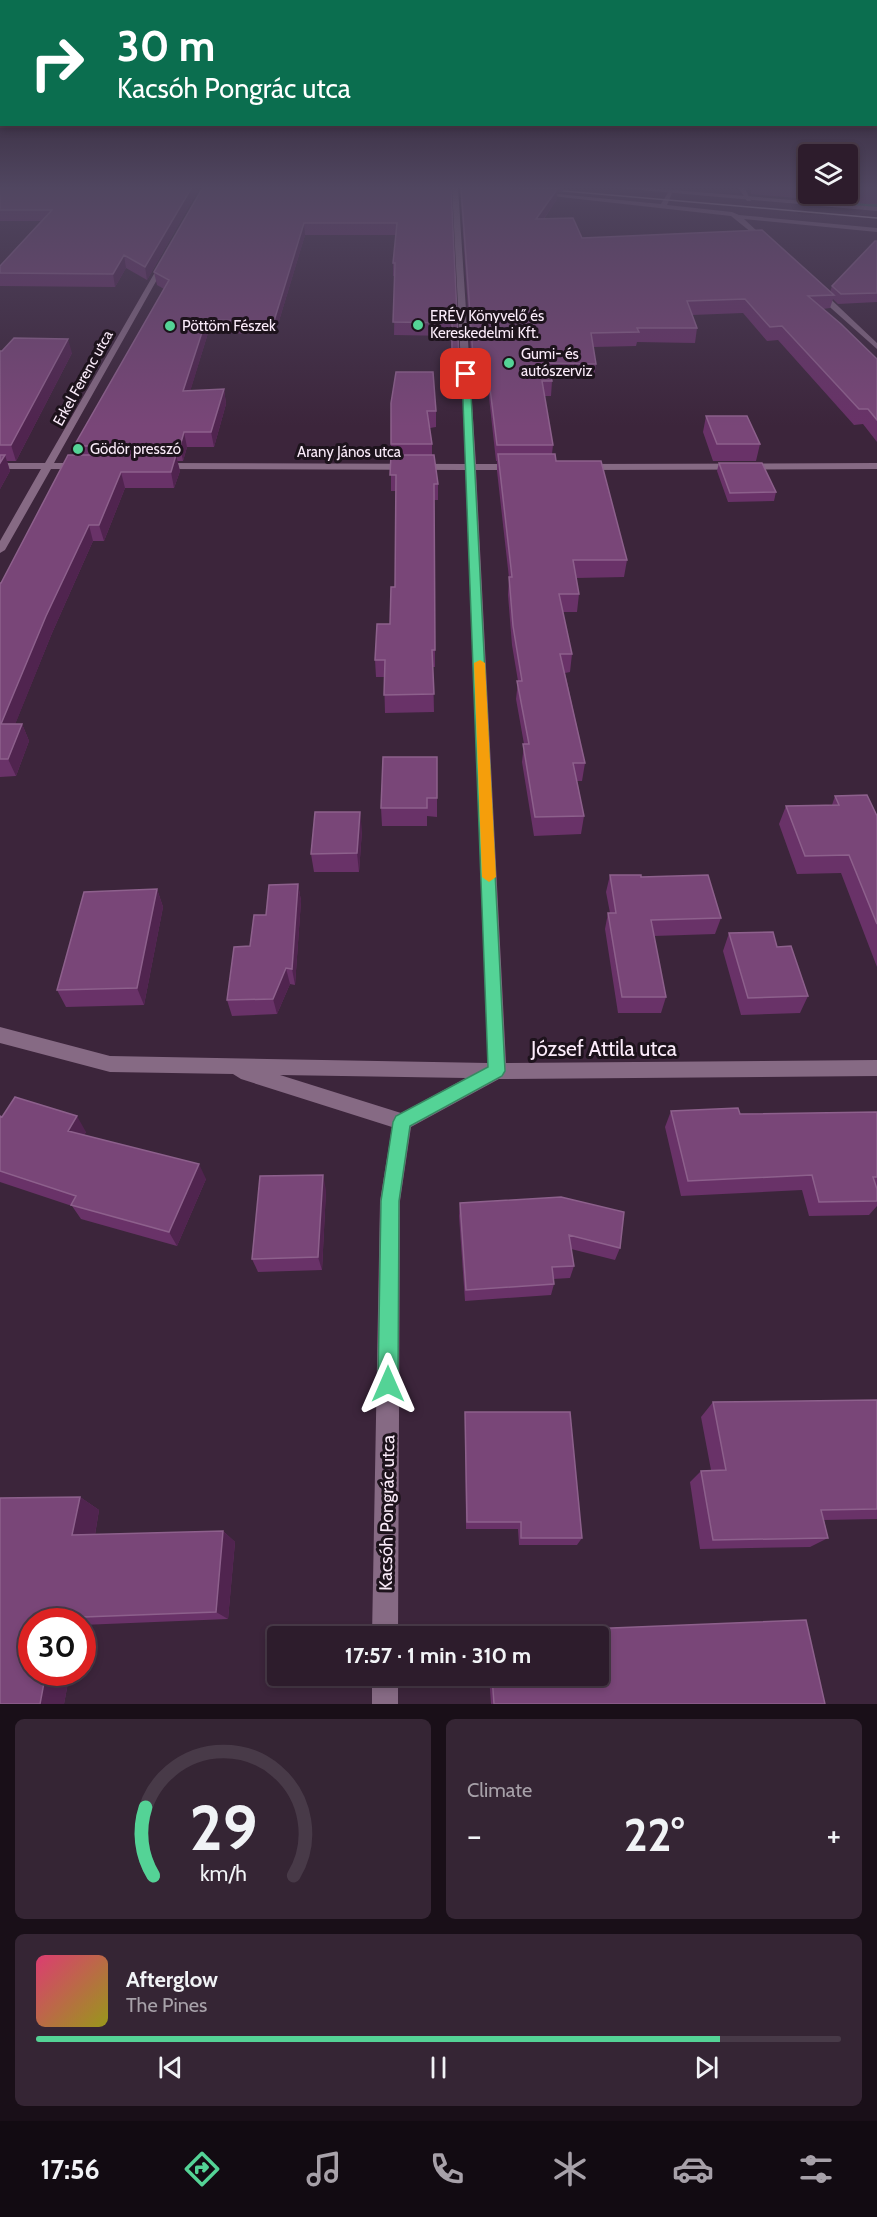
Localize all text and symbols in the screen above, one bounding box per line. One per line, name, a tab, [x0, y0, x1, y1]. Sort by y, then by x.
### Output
text: 30 m	[117, 20, 215, 72]
icon: right	[18, 24, 96, 102]
text: Kacsóh Pongrác utca	[117, 72, 351, 105]
map controls	[798, 144, 858, 204]
button: layers	[798, 144, 858, 204]
place label: ERÉV Könyvelő és Kereskedelmi Kft.	[430, 306, 544, 342]
place label: Pöttöm Fészek	[182, 317, 276, 335]
marker: ERÉV Könyvelő és Kereskedelmi Kft.	[411, 318, 425, 332]
marker: Pöttöm Fészek	[163, 319, 177, 333]
street label: Erkel Ferenc utca	[49, 326, 117, 429]
place label: Gumi- és autószerviz	[521, 345, 592, 380]
pin	[440, 348, 491, 399]
marker: Gumi- és autószerviz	[502, 356, 516, 370]
icon: arrive	[449, 357, 482, 390]
place label: Gödör presszó	[90, 440, 181, 458]
marker: Gödör presszó	[71, 442, 85, 456]
street label: Arany János utca	[297, 443, 402, 461]
street label: József Attila utca	[530, 1036, 677, 1061]
position arrow	[356, 1352, 420, 1416]
street label: Kacsóh Pongrác utca	[375, 1435, 399, 1591]
speed limit sign: 30	[18, 1608, 96, 1686]
text: 17:57 · 1 min · 310 m	[345, 1642, 531, 1669]
text: Climate	[467, 1778, 532, 1802]
text: 29	[189, 1790, 257, 1866]
text: 22°	[624, 1808, 684, 1862]
text: −	[467, 1815, 482, 1855]
text: +	[826, 1815, 841, 1855]
text: km/h	[200, 1860, 246, 1886]
text: Afterglow	[126, 1966, 218, 1993]
text: The Pines	[126, 1993, 207, 2017]
icon: previous	[154, 2051, 187, 2084]
icon: pause	[422, 2051, 455, 2084]
icon: next	[690, 2051, 723, 2084]
icon: directions	[181, 2148, 223, 2190]
icon: music	[303, 2148, 345, 2190]
icon: phone	[426, 2148, 468, 2190]
icon: climate	[549, 2148, 591, 2190]
icon: car	[672, 2148, 714, 2190]
icon: filters	[795, 2148, 837, 2190]
text: 17:56	[40, 2153, 100, 2186]

